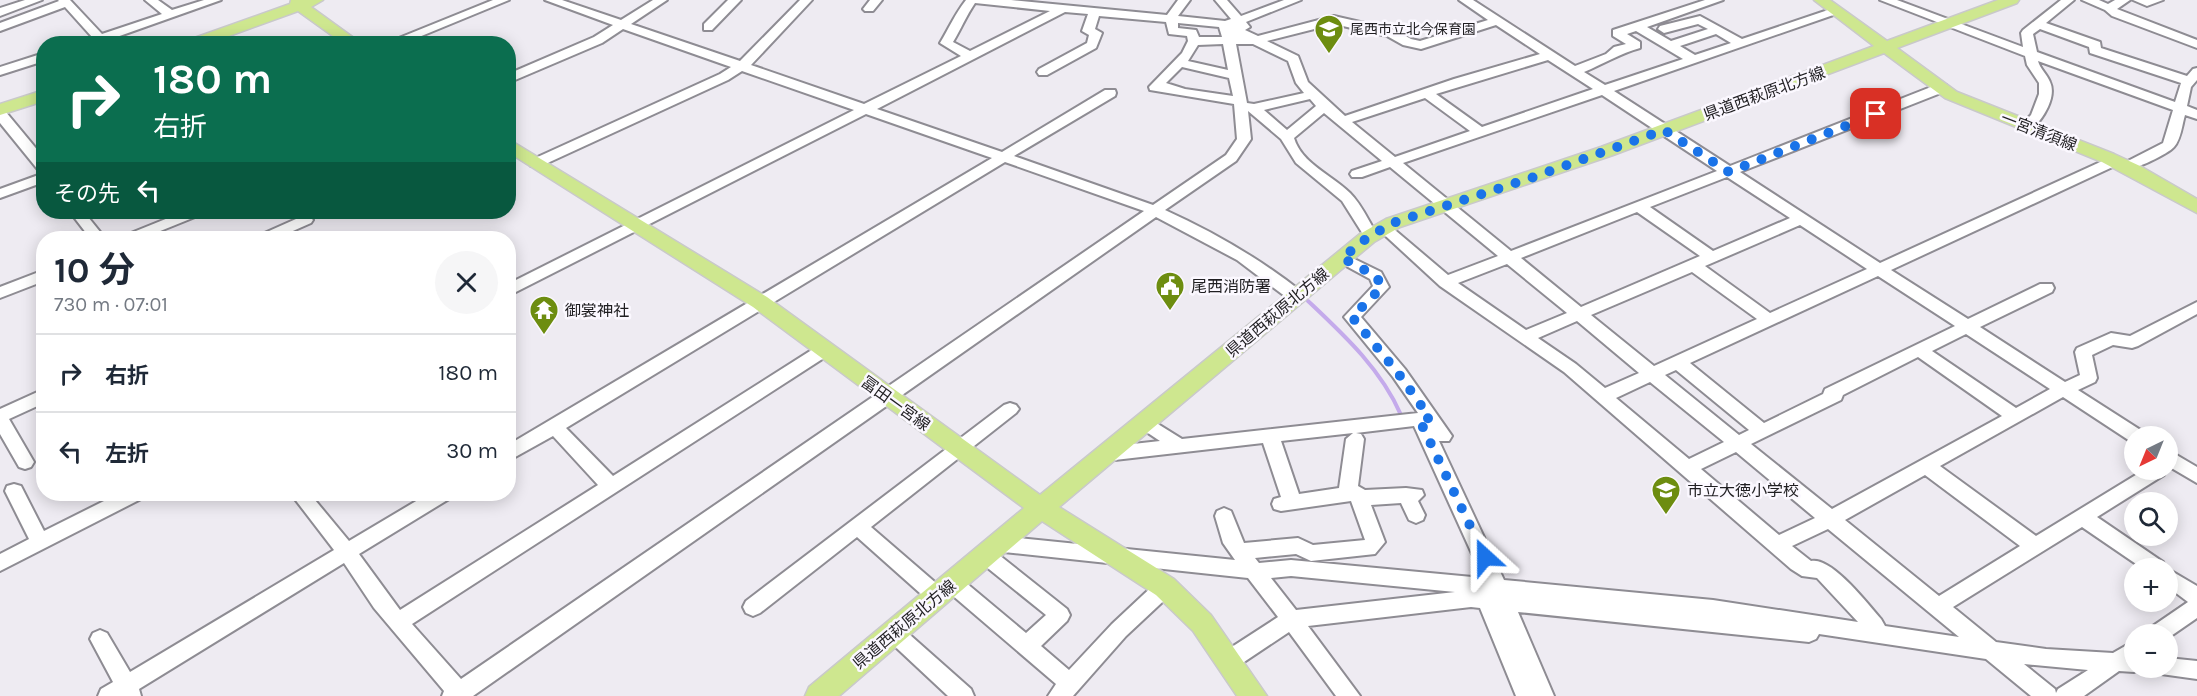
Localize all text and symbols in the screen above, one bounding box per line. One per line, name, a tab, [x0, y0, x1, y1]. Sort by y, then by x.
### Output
school or university icon: 尾西市立北今保育園	[1313, 13, 1345, 55]
place label: 尾西市立北今保育園	[1350, 21, 1476, 38]
text: 180 m	[153, 54, 272, 104]
icon: right	[54, 60, 132, 138]
street label: 県道西萩原北方線	[1701, 63, 1828, 124]
pin	[1850, 88, 1901, 139]
icon: arrive	[1859, 97, 1892, 130]
street label: 一宮清須線	[1998, 108, 2080, 155]
text: 右折	[153, 111, 207, 143]
icon: left	[132, 174, 165, 207]
text: その先	[54, 181, 120, 207]
text: 10 分	[54, 249, 135, 291]
button: close	[435, 251, 498, 314]
street label: 県道西萩原北方線	[1222, 264, 1332, 361]
public building icon: 尾西消防署	[1154, 270, 1186, 312]
place label: 尾西消防署	[1191, 277, 1271, 296]
text: 730 m · 07:01	[54, 293, 168, 316]
temple icon: 御裳神社	[528, 294, 560, 336]
place label: 御裳神社	[565, 301, 629, 320]
icon: right	[54, 357, 87, 390]
text: 180 m	[438, 360, 498, 386]
text: 右折	[105, 363, 149, 389]
street label: 冨田一宮線	[858, 372, 934, 435]
north arrow	[2124, 426, 2178, 480]
map controls	[2124, 426, 2178, 678]
icon: left	[54, 435, 87, 468]
text: 30 m	[446, 438, 498, 464]
text: 左折	[105, 441, 149, 467]
school or university icon: 市立大徳小学校	[1650, 474, 1682, 516]
place label: 市立大徳小学校	[1687, 481, 1799, 500]
button: search	[2124, 492, 2178, 546]
position arrow	[1453, 525, 1517, 589]
button: +	[2124, 558, 2178, 612]
street label: 県道西萩原北方線	[849, 576, 959, 673]
button: −	[2124, 624, 2178, 678]

